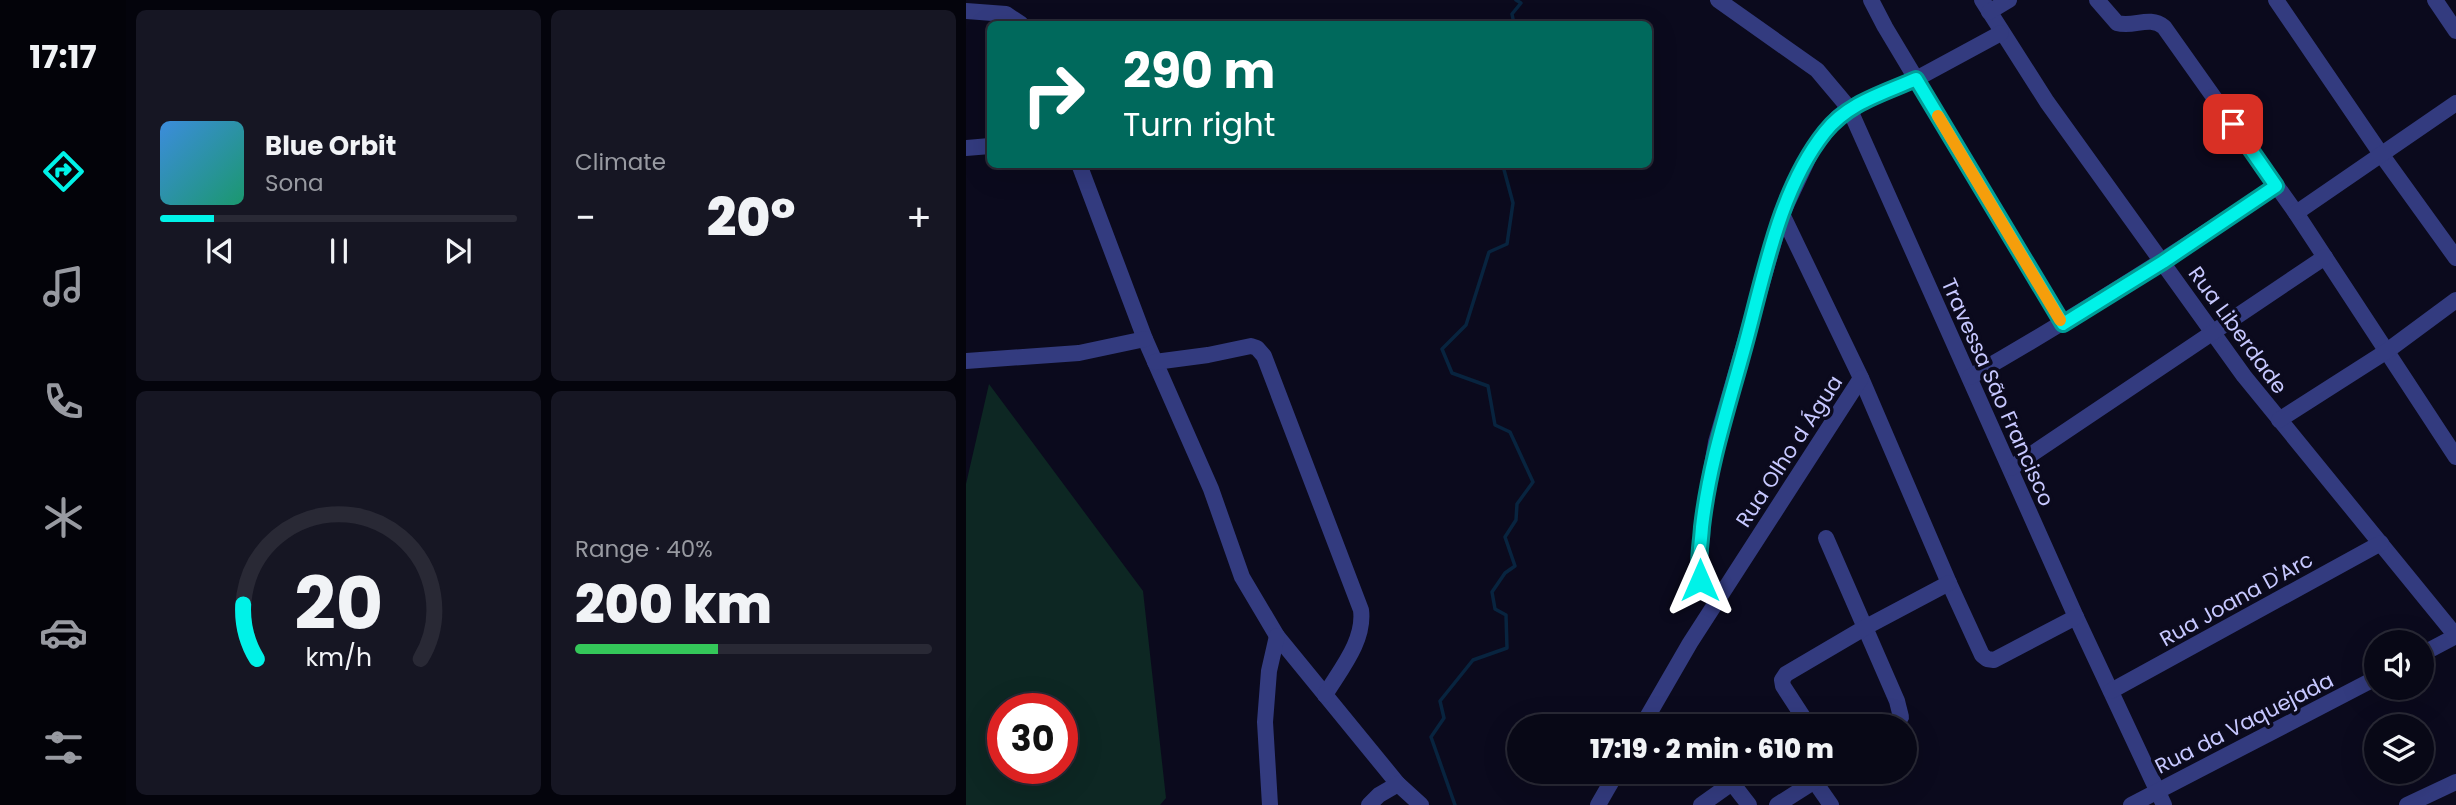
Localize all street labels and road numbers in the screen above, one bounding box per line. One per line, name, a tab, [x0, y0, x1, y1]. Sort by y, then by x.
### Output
street label: Rua Liberdade	[2182, 260, 2294, 400]
street label: Travessa São Francisco	[1935, 273, 2061, 511]
street label: Rua Olho d Água	[1729, 369, 1849, 533]
street label: Rua Joana D'Arc	[2154, 545, 2318, 653]
street label: Rua da Vaquejada	[2150, 665, 2338, 781]

